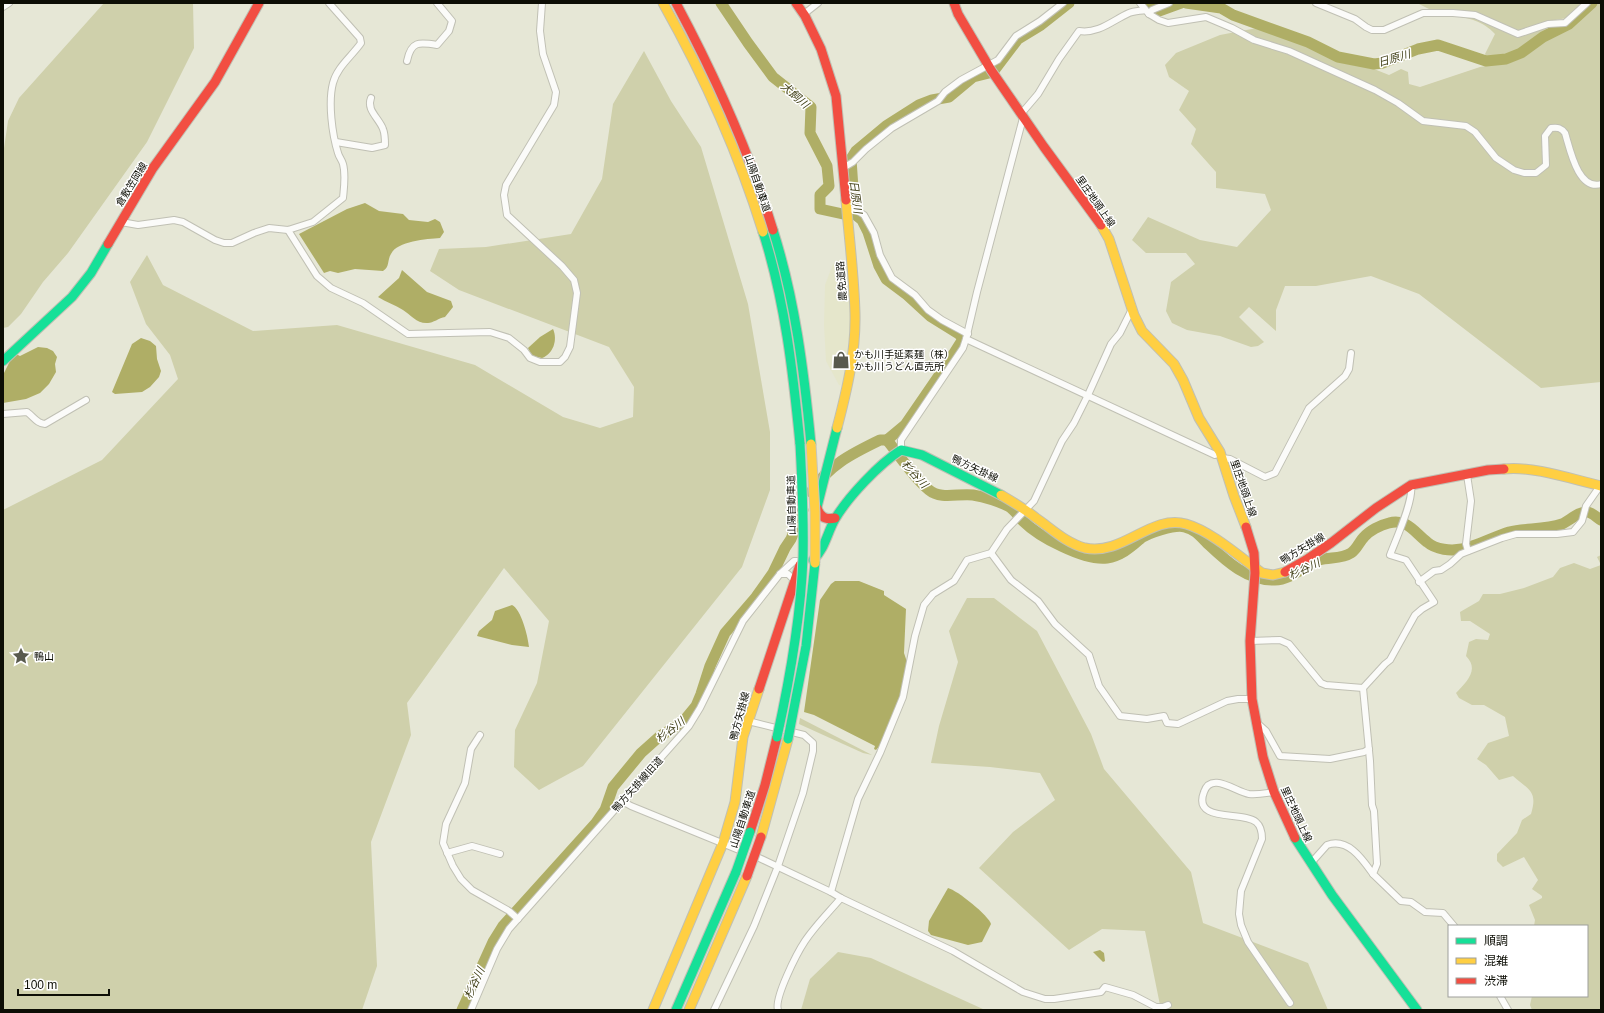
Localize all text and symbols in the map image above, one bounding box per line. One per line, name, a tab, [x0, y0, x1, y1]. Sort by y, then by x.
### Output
water label: 日原川	[1376, 47, 1412, 68]
water label: 犬飼川	[779, 80, 812, 111]
street label: 山陽自動車道	[743, 153, 772, 213]
street label: 倉敷笠岡線	[114, 160, 149, 208]
street label: 里庄地頭上線	[1074, 174, 1117, 229]
water label: 日原川	[848, 180, 864, 215]
street label: 農免道路	[835, 261, 848, 301]
place label: かも川手延素麺（株） かも川うどん直売所	[854, 349, 954, 372]
shop icon: かも川手延素麺（株） かも川うどん直売所	[831, 350, 851, 370]
street label: 鴨方矢掛線	[950, 453, 1000, 484]
water label: 杉谷川	[900, 458, 931, 491]
street label: 里庄地頭上線	[1229, 458, 1258, 518]
street label: 山陽自動車道	[785, 475, 798, 535]
street label: 鴨方矢掛線	[1278, 531, 1327, 566]
water label: 杉谷川	[1287, 556, 1322, 581]
place icon: 鴨山	[11, 646, 31, 666]
place label: 鴨山	[34, 651, 54, 662]
street label: 鴨方矢掛線	[728, 691, 751, 742]
water label: 杉谷川	[653, 714, 687, 745]
street label: 鴨方矢掛線旧道	[610, 755, 665, 814]
street label: 里庄地頭上線	[1279, 785, 1314, 844]
street label: 山陽自動車道	[728, 789, 757, 849]
legend	[1448, 925, 1588, 997]
text: 順調	[1484, 934, 1508, 948]
text: 混雑	[1484, 954, 1508, 968]
water label: 杉谷川	[462, 965, 487, 1000]
scale bar	[18, 971, 109, 997]
text: 渋滞	[1484, 974, 1508, 988]
text: 100 m	[24, 978, 57, 992]

